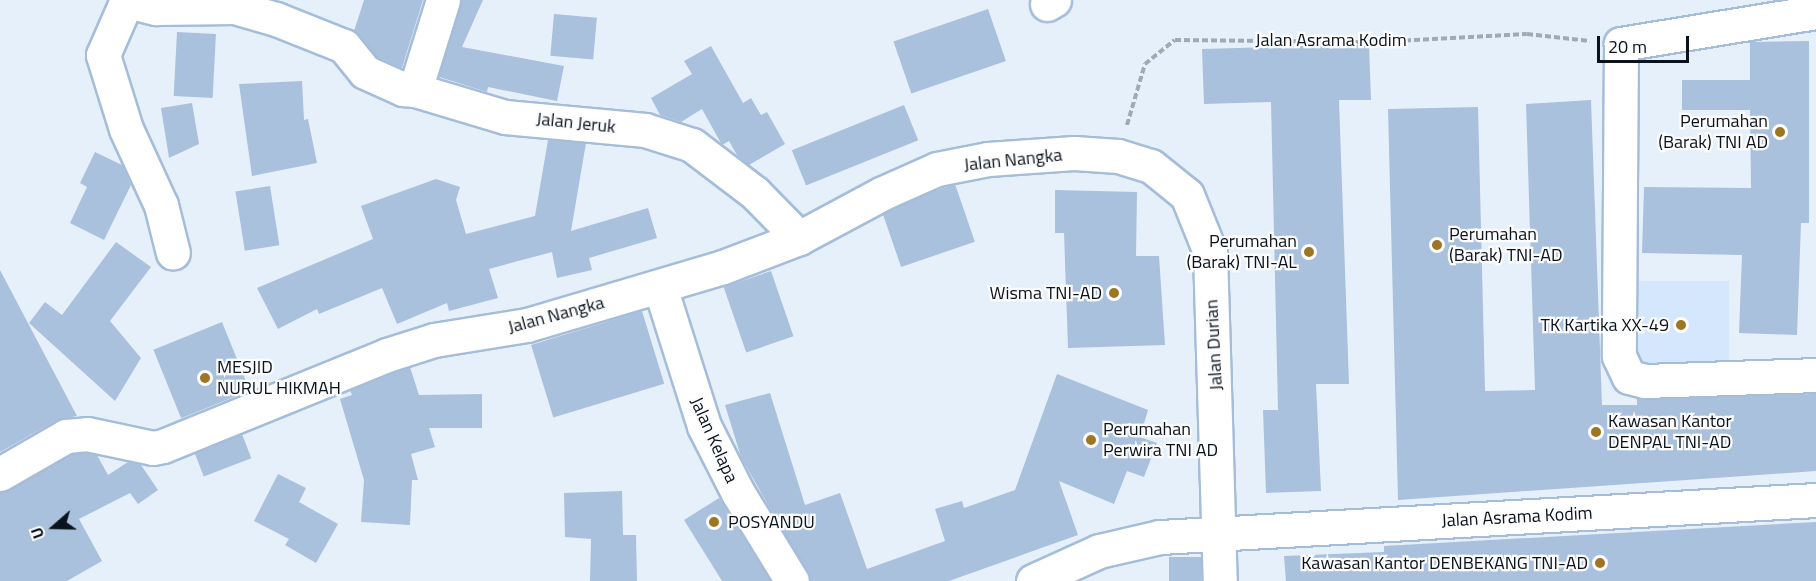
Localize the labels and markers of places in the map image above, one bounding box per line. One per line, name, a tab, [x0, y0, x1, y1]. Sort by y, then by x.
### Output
place label: Perumahan (Barak) TNI AD	[1658, 111, 1768, 154]
marker: Perumahan (Barak) TNI AD	[1773, 125, 1787, 139]
place label: Perumahan (Barak) TNI-AD	[1449, 224, 1563, 266]
place label: Perumahan (Barak) TNI-AL	[1186, 231, 1297, 274]
marker: Perumahan (Barak) TNI-AD	[1430, 238, 1444, 252]
marker: Perumahan (Barak) TNI-AL	[1302, 245, 1316, 259]
place label: Wisma TNI-AD	[990, 282, 1102, 304]
marker: Wisma TNI-AD	[1107, 286, 1121, 300]
place label: TK Kartika XX-49	[1541, 314, 1669, 336]
marker: TK Kartika XX-49	[1674, 318, 1688, 332]
place label: MESJID NURUL HIKMAH	[217, 357, 341, 400]
marker: MESJID NURUL HIKMAH	[198, 371, 212, 385]
place label: Kawasan Kantor DENPAL TNI-AD	[1608, 411, 1732, 454]
place label: Perumahan Perwira TNI AD	[1103, 419, 1218, 462]
marker: Kawasan Kantor DENPAL TNI-AD	[1589, 425, 1603, 439]
marker: Perumahan Perwira TNI AD	[1084, 433, 1098, 447]
place label: POSYANDU	[728, 511, 815, 533]
marker: POSYANDU	[705, 513, 723, 531]
place label: Kawasan Kantor DENBEKANG TNI-AD	[1301, 552, 1588, 574]
marker: Kawasan Kantor DENBEKANG TNI-AD	[1593, 556, 1607, 570]

